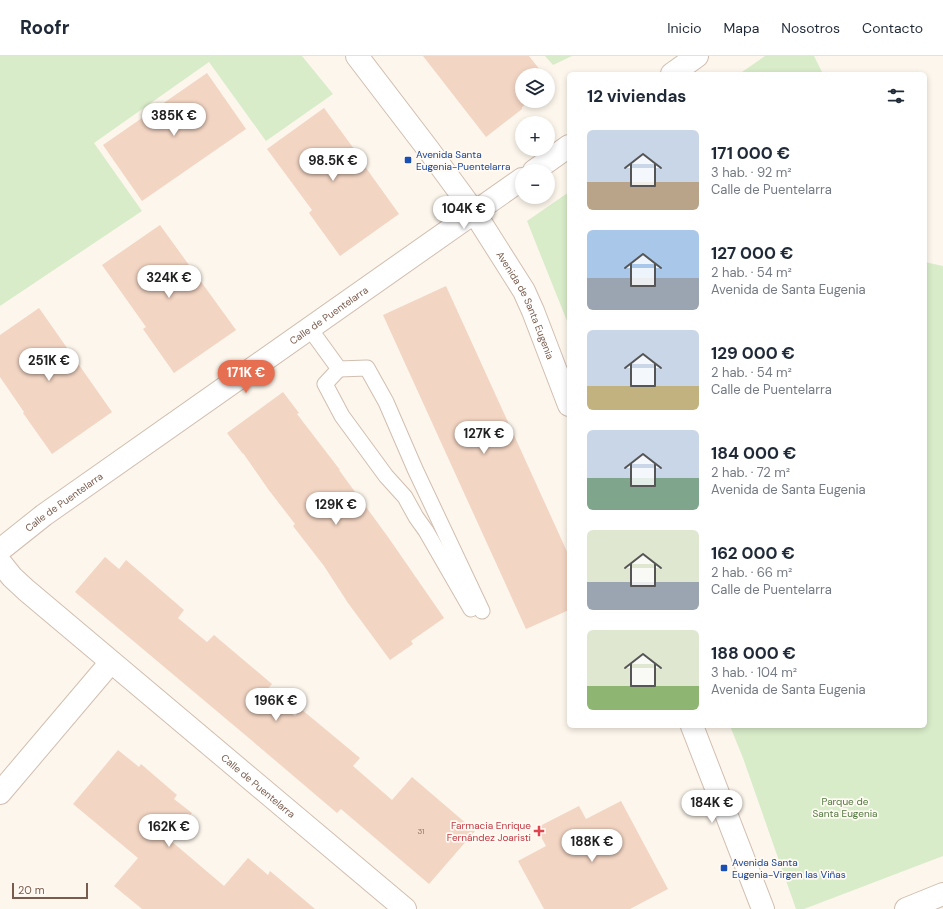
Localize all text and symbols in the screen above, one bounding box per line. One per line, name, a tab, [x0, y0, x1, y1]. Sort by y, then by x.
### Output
text: Roofr	[20, 15, 69, 40]
text: Inicio	[667, 19, 702, 37]
text: Mapa	[724, 19, 759, 37]
text: Nosotros	[781, 19, 840, 37]
text: Contacto	[862, 19, 923, 37]
map controls	[515, 68, 555, 204]
button: layers	[515, 68, 555, 108]
text: 12 viviendas	[587, 85, 686, 107]
icon: filters	[885, 85, 907, 107]
pin: 385K €	[141, 103, 207, 137]
text: 385K €	[151, 107, 197, 124]
button: +	[515, 116, 555, 156]
text: 171 000 €	[711, 142, 790, 164]
icon: home	[619, 146, 667, 194]
pin: 98.5K €	[296, 148, 370, 182]
place label: Avenida Santa Eugenia-Puentelarra	[416, 148, 510, 173]
text: 98.5K €	[308, 152, 358, 169]
marker: Avenida Santa Eugenia-Puentelarra	[403, 155, 413, 165]
button: −	[515, 164, 555, 204]
text: 3 hab. · 92 m²	[711, 164, 792, 181]
text: Calle de Puentelarra	[711, 181, 832, 198]
pin: 104K €	[431, 196, 497, 230]
text: 104K €	[442, 200, 486, 217]
text: 127 000 €	[711, 242, 793, 264]
icon: home	[619, 246, 667, 294]
street label: Avenida de Santa Eugenia	[493, 249, 557, 361]
text: 2 hab. · 54 m²	[711, 264, 792, 281]
pin: 324K €	[136, 265, 202, 299]
text: 324K €	[146, 269, 192, 286]
text: Avenida de Santa Eugenia	[711, 281, 866, 298]
street label: Calle de Puentelarra	[287, 283, 371, 347]
text: 129 000 €	[711, 342, 795, 364]
icon: home	[619, 346, 667, 394]
pin: 251K €	[16, 348, 82, 382]
text: 251K €	[28, 352, 70, 369]
pin: 171K €	[213, 360, 279, 394]
text: 171K €	[227, 364, 265, 381]
text: 2 hab. · 54 m²	[711, 364, 792, 381]
text: Calle de Puentelarra	[711, 381, 832, 398]
pin: 127K €	[451, 421, 517, 455]
text: 127K €	[464, 425, 504, 442]
text: 184 000 €	[711, 442, 796, 464]
icon: home	[619, 446, 667, 494]
text: 2 hab. · 72 m²	[711, 464, 790, 481]
street label: Calle de Puentelarra	[22, 470, 106, 535]
text: Avenida de Santa Eugenia	[711, 481, 866, 498]
pin: 129K €	[303, 492, 369, 526]
text: 129K €	[315, 496, 357, 513]
text: 162 000 €	[711, 542, 795, 564]
icon: home	[619, 546, 667, 594]
text: 2 hab. · 66 m²	[711, 564, 792, 581]
text: Calle de Puentelarra	[711, 581, 832, 598]
text: 188 000 €	[711, 642, 796, 664]
icon: home	[619, 646, 667, 694]
text: 3 hab. · 104 m²	[711, 664, 797, 681]
text: Avenida de Santa Eugenia	[711, 681, 866, 698]
pin: 196K €	[243, 688, 309, 722]
text: 196K €	[254, 692, 298, 709]
street label: Calle de Puentelarra	[218, 751, 298, 821]
pin: 184K €	[679, 790, 745, 824]
text: 184K €	[690, 794, 734, 811]
park label: Parque de Santa Eugenia	[812, 795, 878, 820]
pin: 162K €	[136, 814, 202, 848]
text: 162K €	[148, 818, 190, 835]
place label: Farmacia Enrique Fernández Joaristi	[447, 819, 531, 844]
house number: 31	[417, 826, 425, 836]
marker: Farmacia Enrique Fernández Joaristi	[534, 826, 544, 836]
pin: 188K €	[559, 829, 625, 863]
text: 188K €	[570, 833, 614, 850]
place label: Avenida Santa Eugenia-Virgen las Viñas	[732, 856, 846, 881]
marker: Avenida Santa Eugenia-Virgen las Viñas	[719, 863, 729, 873]
scale bar	[12, 881, 88, 900]
text: 20 m	[18, 883, 44, 897]

